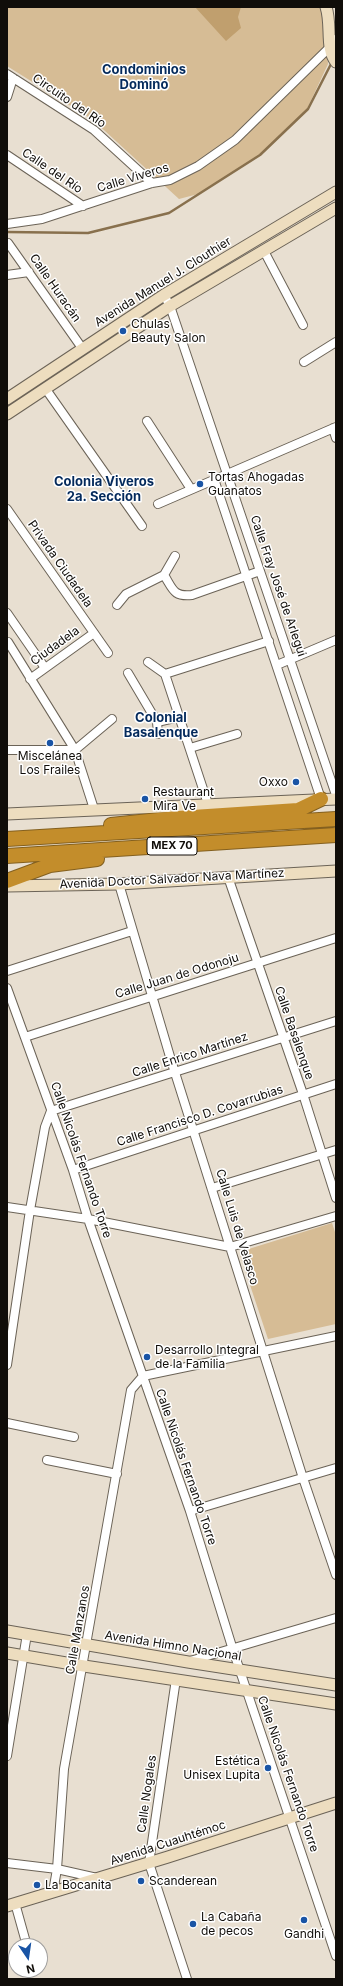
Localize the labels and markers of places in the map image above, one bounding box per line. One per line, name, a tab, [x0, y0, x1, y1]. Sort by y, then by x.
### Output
place label: Chulas Beauty Salon	[131, 317, 206, 345]
marker: Chulas Beauty Salon	[118, 326, 128, 336]
place label: Tortas Ahogadas Guanatos	[208, 470, 304, 498]
marker: Tortas Ahogadas Guanatos	[195, 479, 205, 489]
marker: Miscelánea Los Frailes	[45, 738, 55, 748]
place label: Miscelánea Los Frailes	[18, 749, 82, 777]
place label: Oxxo	[259, 775, 288, 789]
marker: Oxxo	[291, 777, 301, 787]
place label: Restaurant Mira Ve	[153, 785, 214, 813]
marker: Restaurant Mira Ve	[140, 794, 150, 804]
place label: Desarrollo Integral de la Familia	[155, 1343, 259, 1371]
marker: Desarrollo Integral de la Familia	[142, 1352, 152, 1362]
place label: Estética Unisex Lupita	[183, 1754, 260, 1782]
marker: Estética Unisex Lupita	[263, 1763, 273, 1773]
place label: Scanderean	[149, 1874, 217, 1888]
marker: Scanderean	[136, 1876, 146, 1886]
place label: La Bocanita	[45, 1878, 111, 1892]
marker: La Bocanita	[32, 1880, 42, 1890]
place label: La Cabaña de pecos	[201, 1910, 261, 1938]
marker: Gandhi	[299, 1915, 309, 1925]
marker: La Cabaña de pecos	[188, 1919, 198, 1929]
place label: Gandhi	[284, 1927, 324, 1941]

